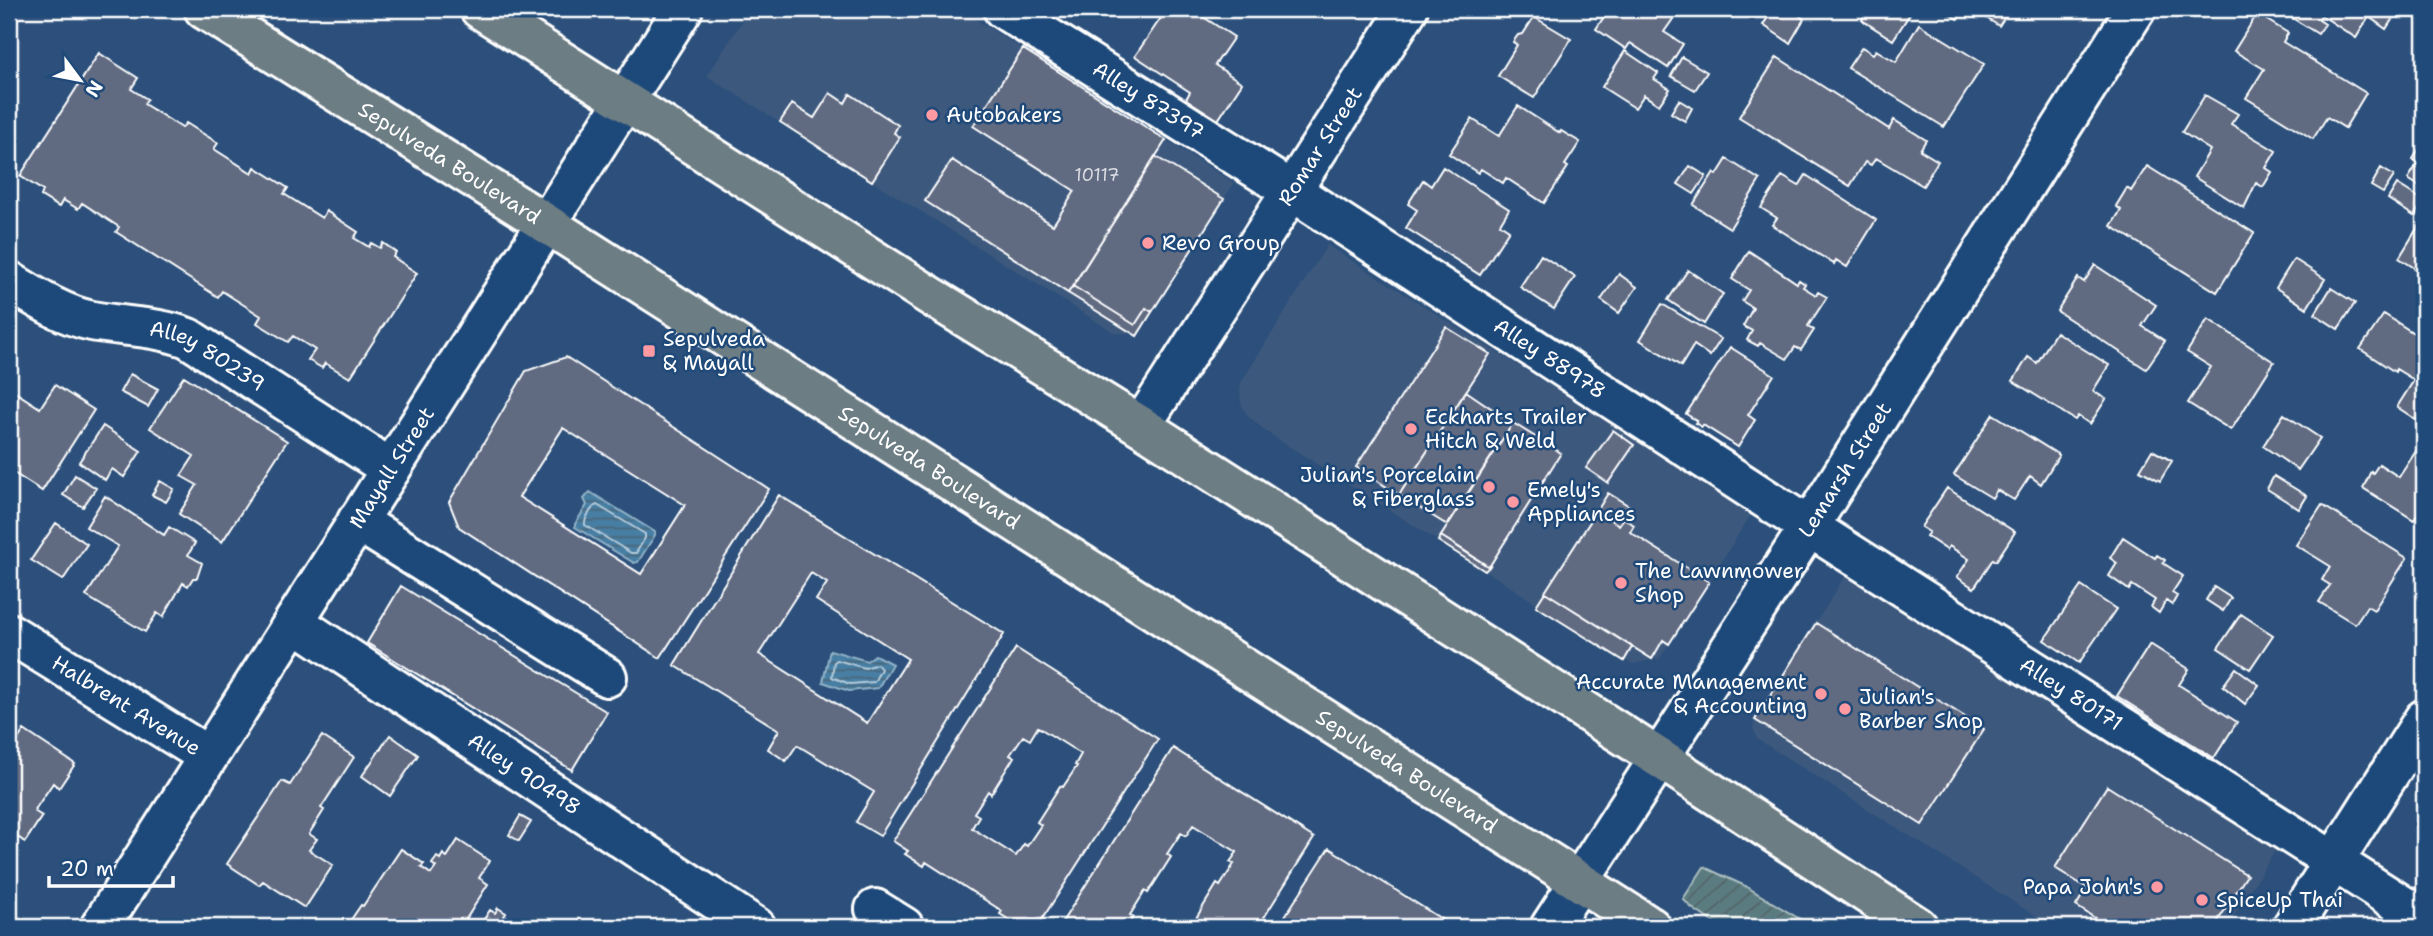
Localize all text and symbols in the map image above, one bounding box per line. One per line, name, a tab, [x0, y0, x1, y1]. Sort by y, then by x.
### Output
north arrow	[46, 46, 116, 116]
street label: Alley 87397	[1087, 55, 1210, 146]
text: N	[79, 76, 109, 102]
street label: Romar Street	[1271, 81, 1369, 211]
street label: Sepulveda Boulevard	[353, 95, 546, 231]
place label: Autobakers	[946, 101, 1062, 129]
marker: Autobakers	[924, 107, 940, 123]
house number: 10117	[1074, 163, 1120, 187]
place label: Revo Group	[1162, 229, 1280, 257]
marker: Revo Group	[1140, 235, 1156, 251]
street label: Alley 88978	[1488, 312, 1611, 405]
street label: Alley 80239	[147, 315, 270, 398]
place label: Sepulveda & Mayall	[663, 325, 765, 377]
marker: Sepulveda & Mayall	[641, 343, 657, 359]
street label: Lemarsh Street	[1792, 397, 1898, 543]
street label: Sepulveda Boulevard	[833, 399, 1026, 536]
street label: Mayall Street	[342, 401, 441, 534]
place label: Eckharts Trailer Hitch & Weld	[1425, 403, 1587, 455]
marker: Eckharts Trailer Hitch & Weld	[1403, 421, 1419, 437]
place label: Julian's Porcelain & Fiberglass	[1300, 461, 1475, 513]
place label: Emely's Appliances	[1527, 476, 1636, 528]
marker: Julian's Porcelain & Fiberglass	[1481, 479, 1497, 495]
marker: Emely's Appliances	[1505, 494, 1521, 510]
place label: The Lawnmower Shop	[1635, 557, 1804, 609]
marker: The Lawnmower Shop	[1613, 575, 1629, 591]
street label: Halbrent Avenue	[47, 649, 206, 762]
street label: Alley 80171	[2014, 651, 2128, 737]
place label: Accurate Management & Accounting	[1576, 668, 1807, 720]
place label: Julian's Barber Shop	[1859, 683, 1983, 735]
marker: Accurate Management & Accounting	[1813, 686, 1829, 702]
marker: Julian's Barber Shop	[1837, 701, 1853, 717]
street label: Sepulveda Boulevard	[1310, 703, 1503, 840]
street label: Alley 90498	[462, 727, 586, 822]
scale bar	[49, 845, 173, 889]
text: 20 m	[60, 855, 114, 883]
place label: Papa John's	[2023, 873, 2143, 901]
marker: Papa John's	[2149, 879, 2165, 895]
place label: SpiceUp Thai	[2216, 886, 2343, 914]
marker: SpiceUp Thai	[2194, 892, 2210, 908]

